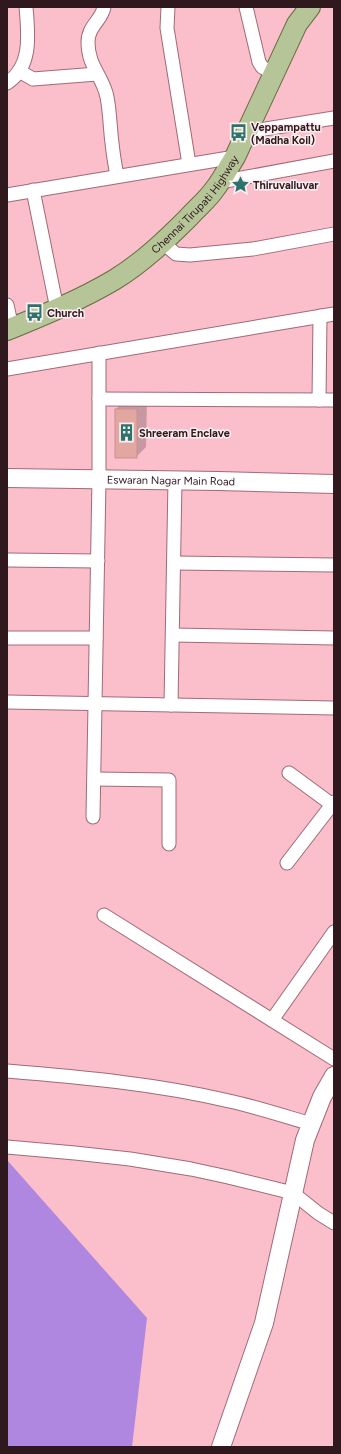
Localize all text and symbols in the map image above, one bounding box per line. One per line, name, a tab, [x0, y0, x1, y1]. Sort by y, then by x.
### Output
place label: Veppampattu (Madha Koil)	[251, 121, 321, 147]
bus stop icon: Veppampattu (Madha Koil)	[228, 123, 248, 143]
street label: Chennai Tirupati Highway	[149, 153, 241, 256]
place icon: Thiruvalluvar	[230, 175, 250, 195]
place label: Thiruvalluvar	[253, 179, 319, 192]
bus stop icon: Church	[24, 303, 44, 323]
place label: Church	[47, 307, 84, 320]
building icon: Shreeram Enclave	[116, 423, 136, 443]
place label: Shreeram Enclave	[139, 427, 230, 440]
street label: Eswaran Nagar Main Road	[107, 473, 235, 488]

